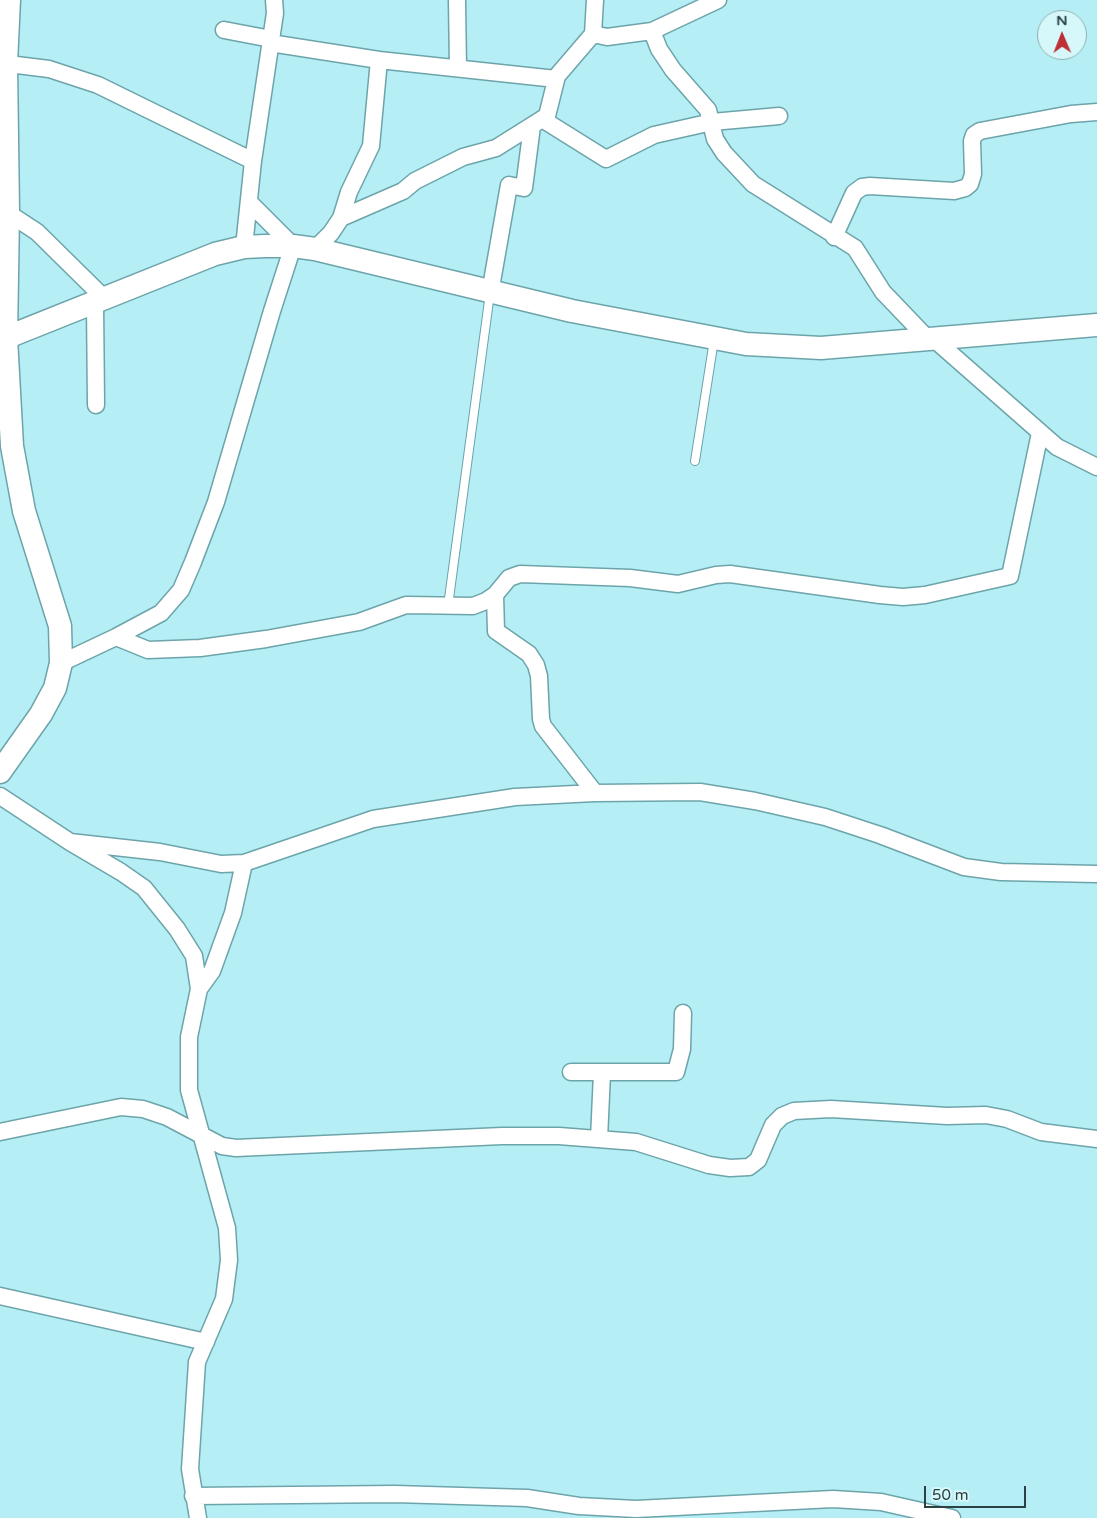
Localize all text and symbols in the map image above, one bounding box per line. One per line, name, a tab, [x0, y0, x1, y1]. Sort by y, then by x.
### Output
north arrow	[1037, 10, 1087, 60]
text: N	[1056, 12, 1068, 29]
scale bar	[927, 1476, 1030, 1508]
text: 50 m	[932, 1486, 969, 1504]

